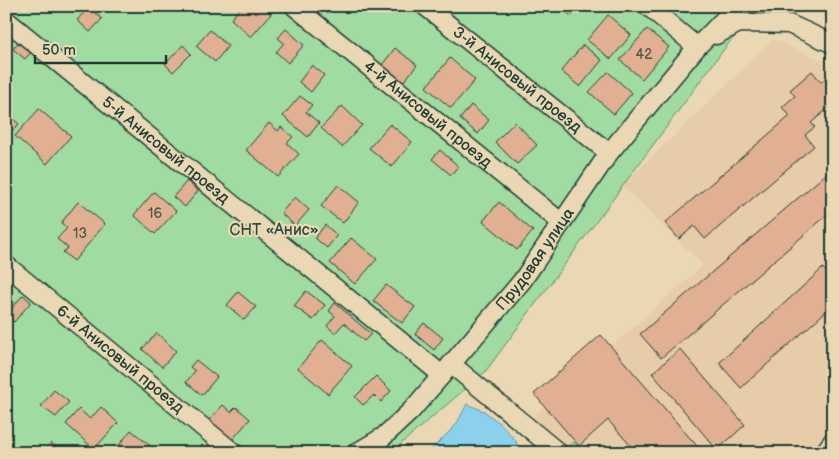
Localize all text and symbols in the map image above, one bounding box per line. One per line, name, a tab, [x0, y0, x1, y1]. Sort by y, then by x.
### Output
street label: 3-й Анисовый проезд	[449, 22, 586, 137]
scale bar	[35, 32, 166, 64]
text: 50 m	[42, 41, 76, 60]
house number: 42	[636, 46, 653, 63]
street label: 4-й Анисовый проезд	[360, 57, 496, 172]
street label: 5-й Анисовый проезд	[98, 93, 234, 208]
street label: Прудовая улица	[492, 204, 579, 314]
house number: 16	[148, 205, 162, 222]
park label: СНТ «Анис»	[229, 221, 319, 240]
house number: 13	[73, 225, 87, 242]
street label: 6-й Анисовый проезд	[53, 301, 188, 417]

